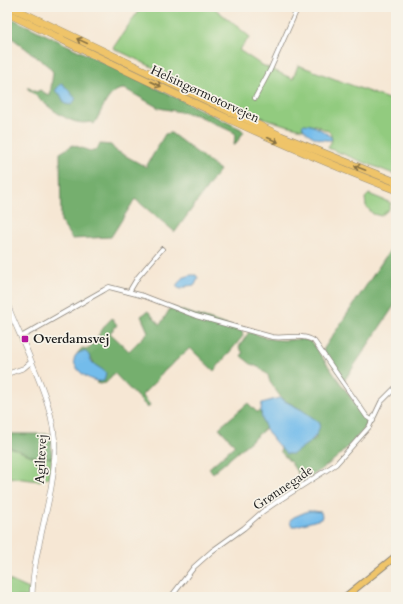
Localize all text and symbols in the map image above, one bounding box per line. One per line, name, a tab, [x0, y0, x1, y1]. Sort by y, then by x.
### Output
one-way arrow	[76, 37, 88, 44]
street label: Helsingørmotorvejen	[148, 61, 263, 127]
one-way arrow	[150, 81, 162, 88]
one-way arrow	[267, 137, 279, 144]
one-way arrow	[354, 164, 366, 172]
place label: Overdamsvej	[33, 330, 110, 348]
marker: Overdamsvej	[20, 334, 30, 344]
street label: Agiltevej	[31, 434, 51, 484]
street label: Grønnegade	[249, 461, 317, 515]

